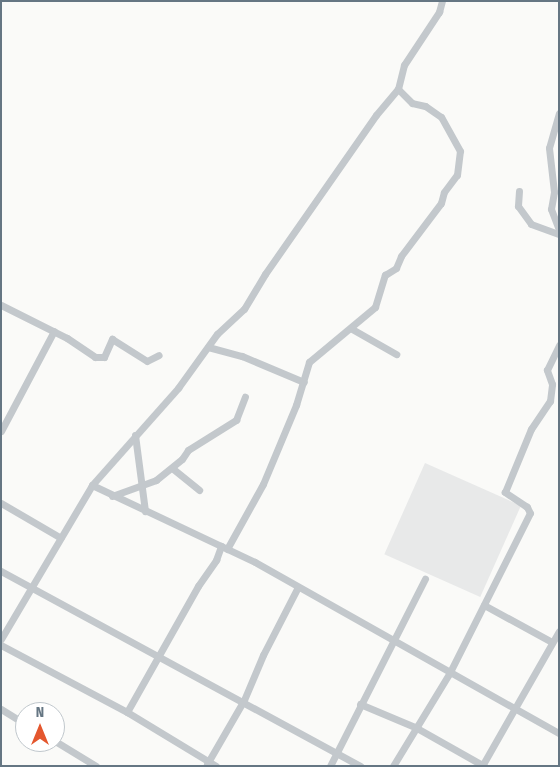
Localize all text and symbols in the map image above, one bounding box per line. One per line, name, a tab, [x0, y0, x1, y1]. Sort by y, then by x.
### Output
north arrow	[15, 702, 65, 752]
text: N	[36, 704, 44, 721]

